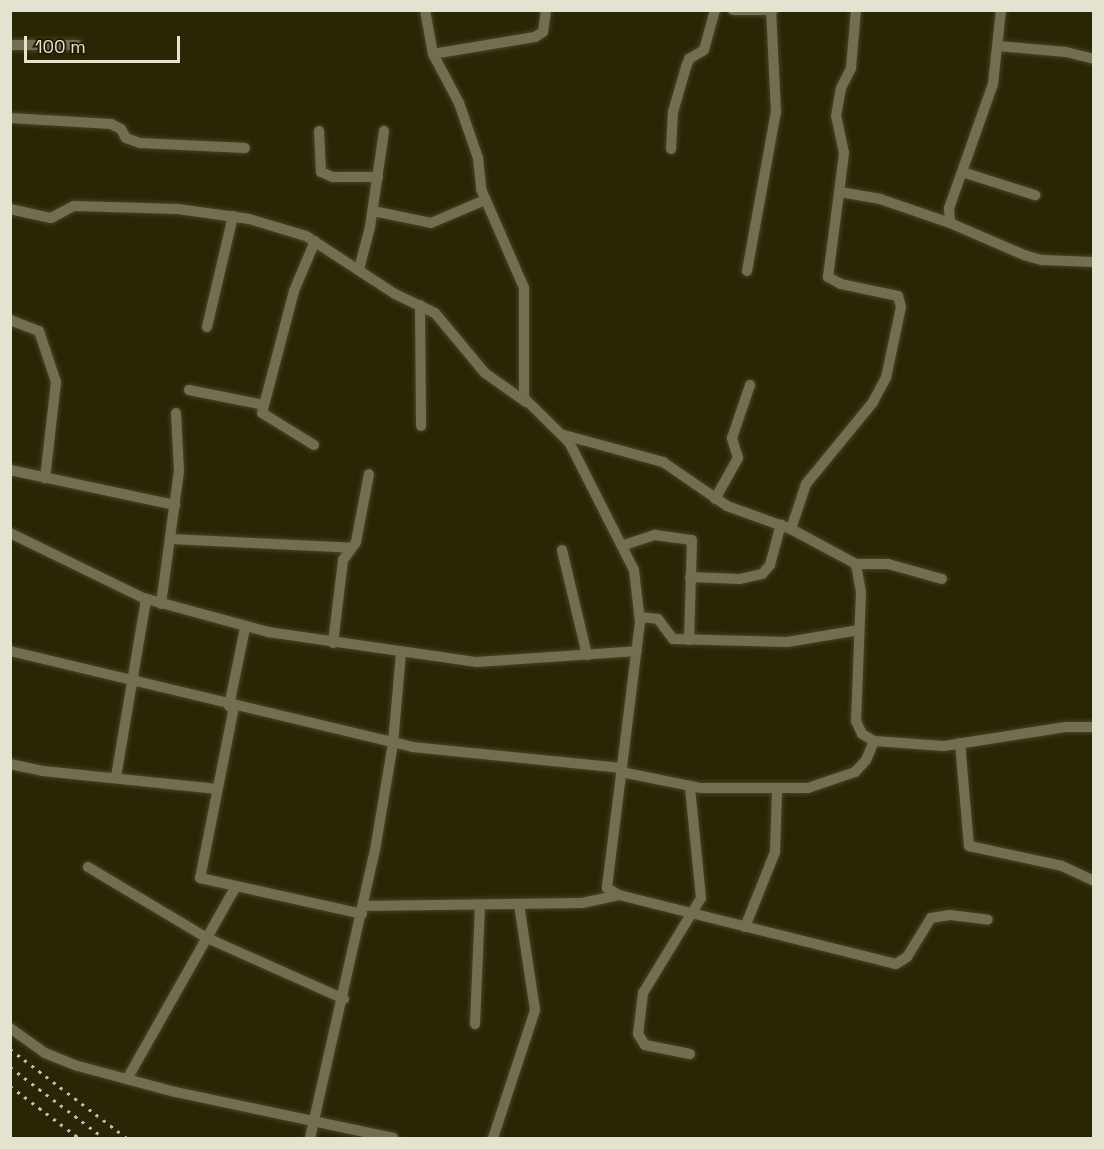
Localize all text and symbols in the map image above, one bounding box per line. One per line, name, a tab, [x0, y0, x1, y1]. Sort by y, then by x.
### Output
scale bar	[27, 24, 183, 62]
text: 100 m	[35, 35, 86, 58]

